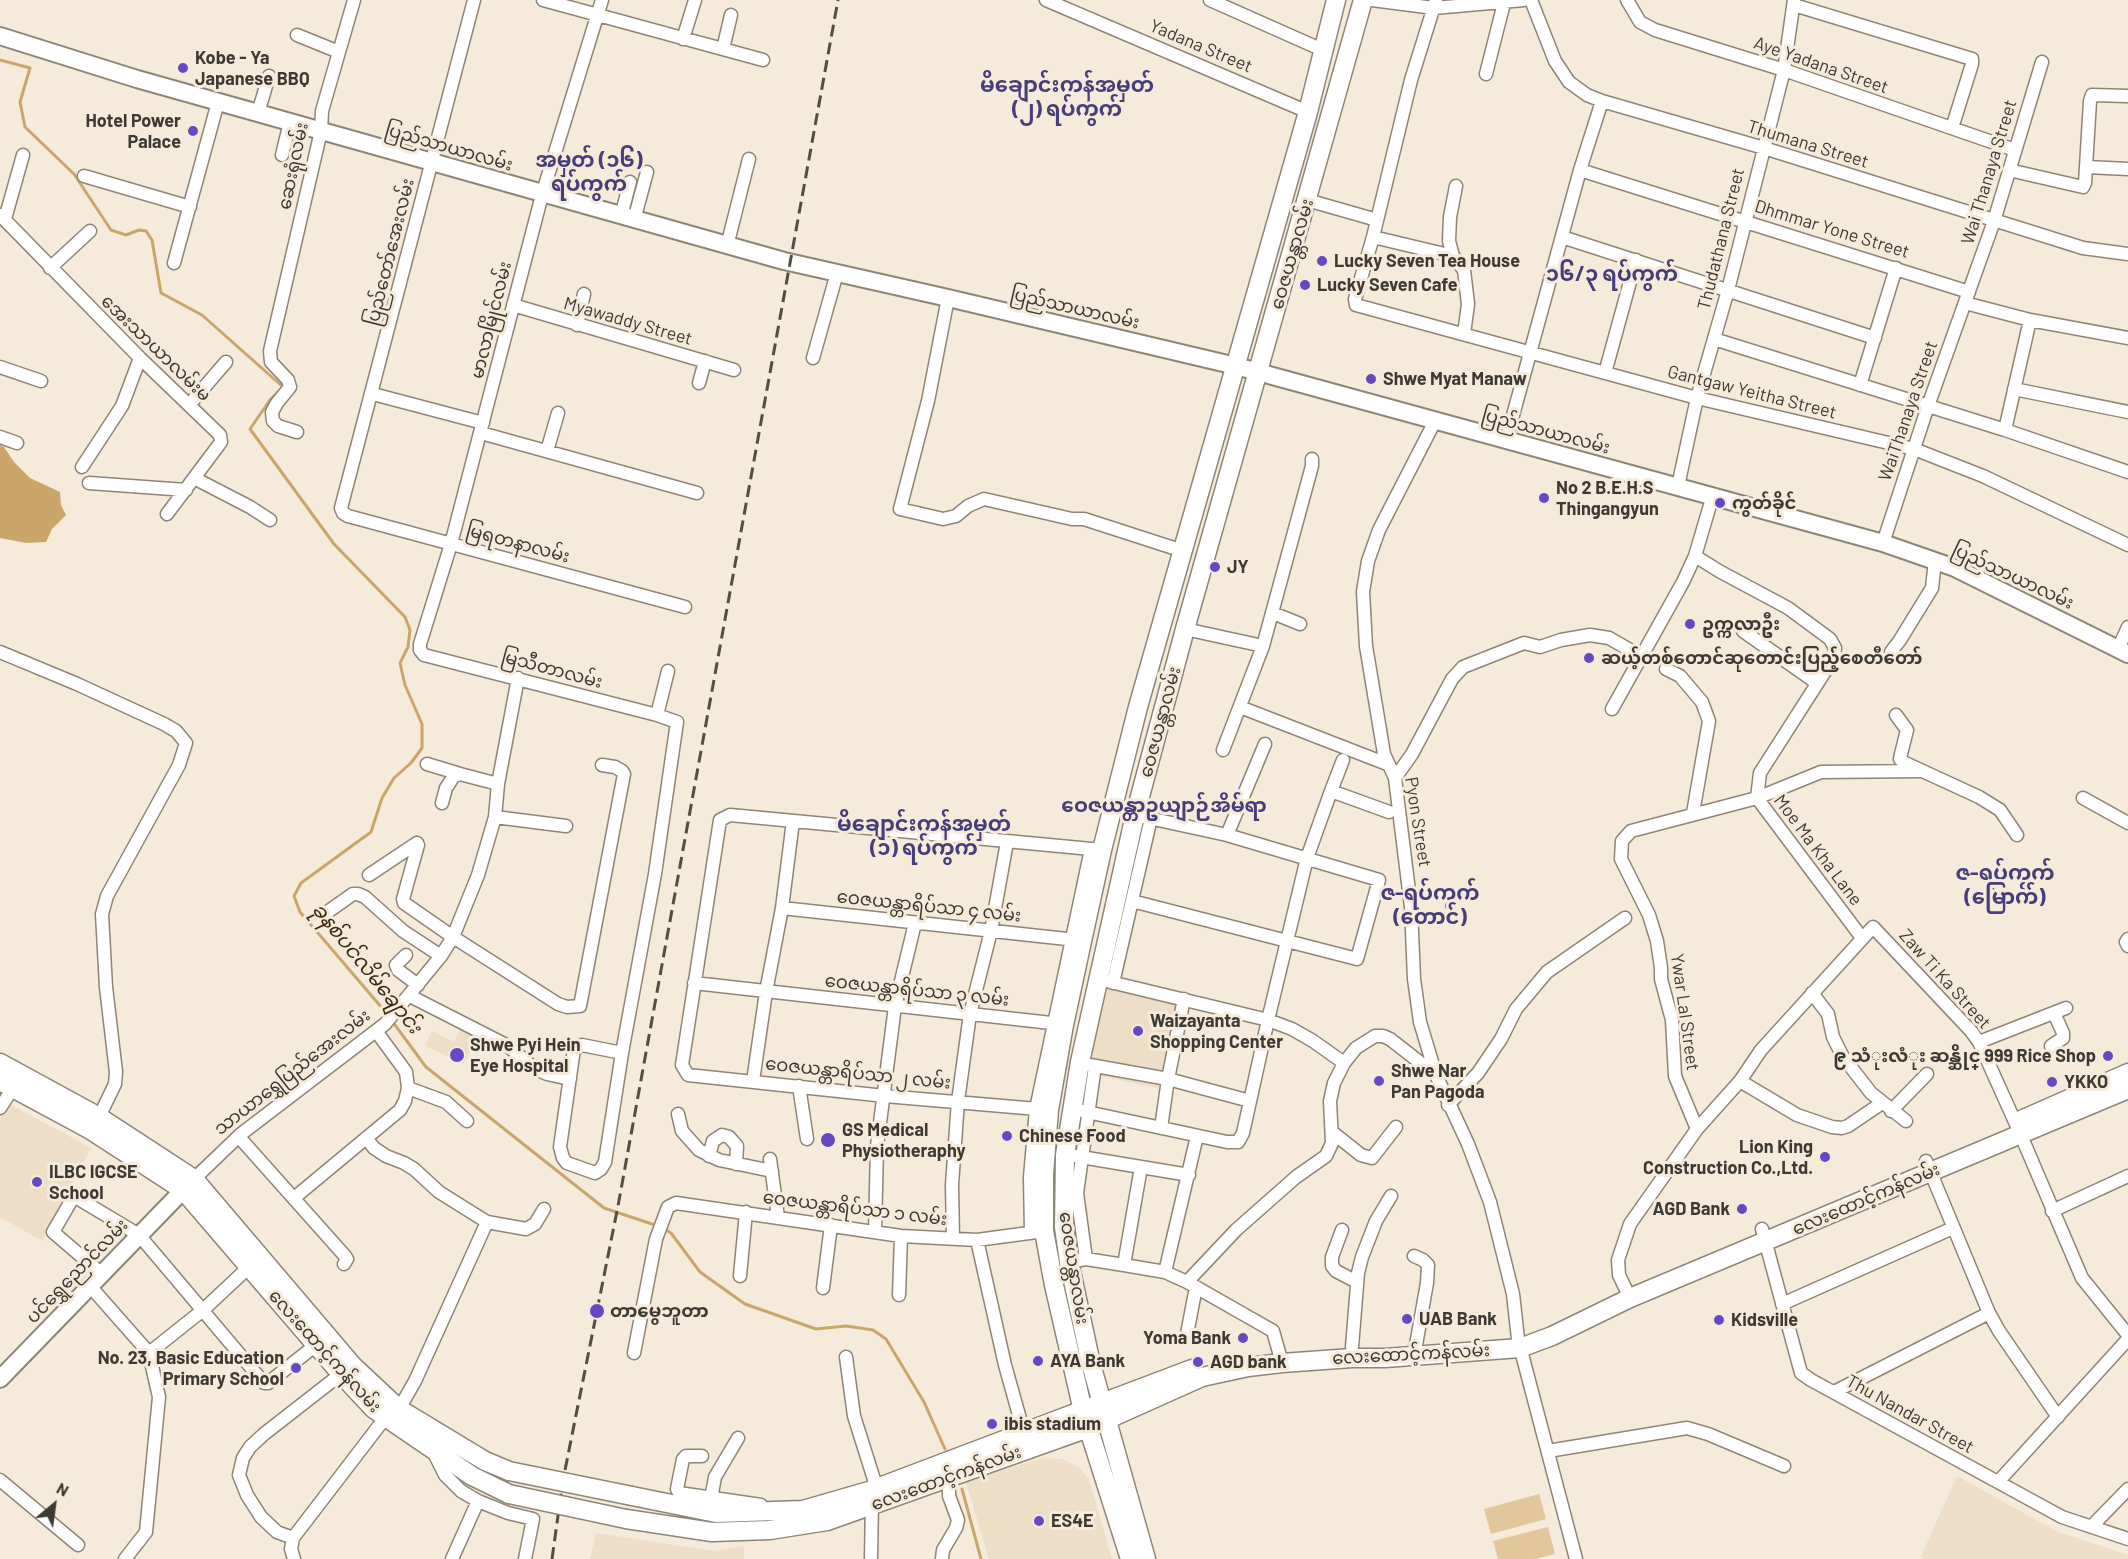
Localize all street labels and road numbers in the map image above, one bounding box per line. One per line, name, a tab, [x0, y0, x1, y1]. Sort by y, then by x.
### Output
street label: Yadana Street	[1146, 15, 1256, 77]
street label: Aye Yadana Street	[1751, 32, 1891, 98]
street label: Wai Thanaya Street	[1957, 97, 2021, 247]
street label: Thumana Street	[1745, 115, 1871, 173]
street label: ပြည်သာယာလမ်း	[383, 118, 515, 176]
street label: ဆေးရုံလမ်း	[273, 120, 313, 212]
street label: Thudathana Street	[1693, 166, 1749, 312]
street label: ပြည်တော်အေးလမ်း	[361, 176, 419, 328]
street label: Dhmmar Yone Street	[1752, 195, 1912, 263]
street label: ဝေဇယန္တာလမ်း	[1266, 196, 1318, 312]
street label: မာလာမြိုင်လမ်း	[466, 259, 516, 381]
street label: ပြည်သာယာလမ်း	[1008, 283, 1142, 333]
street label: အေးသာယာလမ်းမ	[97, 290, 215, 406]
street label: Myawaddy Street	[561, 292, 695, 350]
street label: WaiThanaya Street	[1874, 338, 1942, 484]
street label: Gantgaw Yeitha Street	[1665, 361, 1839, 423]
street label: ပြည်သာယာလမ်း	[1480, 404, 1612, 458]
street label: မြရတနာလမ်း	[464, 519, 572, 567]
street label: ပြည်သာယာလမ်း	[1949, 538, 2077, 614]
street label: မြသီတာလမ်း	[499, 645, 605, 693]
street label: ဝေဇယန္တာလမ်း	[1135, 664, 1185, 780]
street label: Pyon Street	[1400, 775, 1436, 869]
street label: Moe Ma Kha Lane	[1769, 790, 1867, 910]
street label: ဝေဇယန္တာရိပ်သာ ၄ လမ်း	[836, 886, 1022, 926]
street label: Zaw Ti Ka Street	[1895, 925, 1995, 1033]
street label: Ywar Lal Street	[1666, 952, 1704, 1072]
street label: ဝေဇယန္တာရိပ်သာ ၃ လမ်း	[824, 970, 1010, 1010]
street label: သာယာရွှေပြည်အေးလမ်း	[210, 1004, 374, 1140]
street label: ဝေဇယန္တာရိပ်သာ ၂ လမ်း	[764, 1053, 952, 1093]
street label: လေးထောင့်ကန်လမ်း	[1789, 1158, 1943, 1240]
street label: ဝေဇယန္တာရိပ်သာ ၁ လမ်း	[762, 1186, 948, 1230]
street label: ဝေဇယန္တာလမ်း	[1054, 1210, 1094, 1326]
street label: ပင်ရွှေညောင်လမ်း	[22, 1214, 132, 1328]
street label: လေးထောင့်ကန်လမ်း	[264, 1285, 386, 1417]
street label: လေးထောင့်ကန်လမ်း	[1332, 1339, 1490, 1369]
street label: Thu Nandar Street	[1842, 1370, 1978, 1458]
street label: လေးထောင့်ကန်လမ်း	[868, 1441, 1024, 1515]

